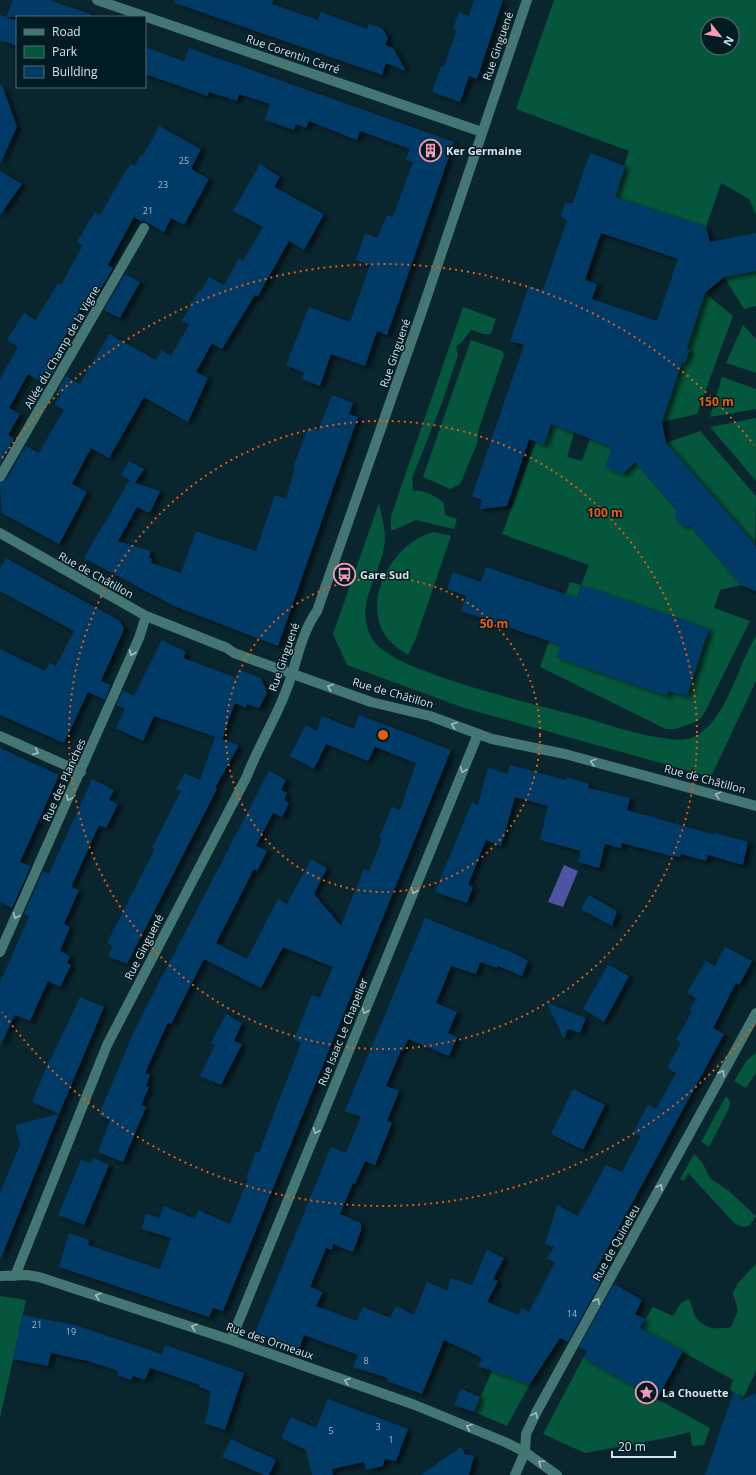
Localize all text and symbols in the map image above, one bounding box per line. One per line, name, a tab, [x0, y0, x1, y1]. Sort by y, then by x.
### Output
street label: Rue Ginguené	[479, 9, 516, 82]
legend	[16, 16, 146, 88]
north arrow	[700, 16, 740, 56]
text: Road	[52, 23, 81, 40]
street label: Rue Corentin Carré	[244, 30, 342, 77]
text: N	[720, 34, 738, 49]
text: Park	[52, 43, 78, 60]
text: Building	[52, 63, 98, 80]
building icon: Ker Germaine	[417, 138, 443, 164]
place label: Ker Germaine	[446, 143, 522, 158]
house number: 25	[179, 154, 189, 167]
house number: 23	[158, 178, 168, 191]
house number: 21	[143, 204, 153, 217]
street label: Allée du Champ de la Vigne	[20, 283, 103, 411]
street label: Rue Ginguené	[376, 316, 413, 389]
text: 150 m	[698, 393, 734, 410]
text: 100 m	[587, 504, 623, 521]
street label: Rue de Châtillon	[56, 548, 137, 601]
bus stop icon: Gare Sud	[332, 562, 358, 588]
place label: Gare Sud	[360, 567, 409, 582]
text: 50 m	[480, 615, 508, 632]
street label: Rue Ginguené	[265, 620, 302, 693]
one-way arrow	[129, 648, 137, 656]
street label: Rue de Châtillon	[351, 674, 435, 711]
one-way arrow	[326, 684, 333, 692]
one-way arrow	[450, 721, 457, 729]
centre of rings	[376, 728, 390, 742]
street label: Rue des Planches	[39, 736, 89, 824]
one-way arrow	[31, 747, 39, 755]
one-way arrow	[590, 758, 596, 766]
street label: Rue de Châtillon	[663, 760, 748, 797]
one-way arrow	[460, 767, 468, 774]
one-way arrow	[715, 792, 722, 800]
one-way arrow	[66, 793, 74, 801]
one-way arrow	[411, 886, 419, 894]
street label: Rue Ginguené	[121, 911, 167, 982]
one-way arrow	[13, 912, 21, 920]
street label: Rue Isaac Le Chapelier	[314, 975, 371, 1088]
one-way arrow	[362, 1006, 370, 1014]
one-way arrow	[718, 1070, 725, 1077]
one-way arrow	[312, 1128, 320, 1135]
one-way arrow	[655, 1184, 662, 1191]
street label: Rue de Quineleu	[588, 1202, 643, 1284]
one-way arrow	[94, 1292, 101, 1301]
one-way arrow	[593, 1298, 600, 1305]
house number: 14	[567, 1307, 577, 1320]
house number: 21	[32, 1318, 42, 1331]
street label: Rue des Ormeaux	[224, 1319, 316, 1363]
one-way arrow	[191, 1324, 198, 1332]
house number: 19	[66, 1325, 76, 1338]
house number: 8	[363, 1354, 369, 1367]
one-way arrow	[344, 1377, 351, 1385]
place icon: La Chouette	[633, 1380, 659, 1406]
place label: La Chouette	[662, 1385, 729, 1400]
one-way arrow	[530, 1412, 538, 1419]
house number: 3	[375, 1420, 381, 1433]
one-way arrow	[465, 1423, 472, 1431]
house number: 5	[328, 1424, 334, 1437]
house number: 1	[388, 1433, 394, 1446]
scale bar	[612, 1433, 675, 1459]
text: 20 m	[618, 1438, 646, 1455]
one-way arrow	[538, 1460, 545, 1468]

